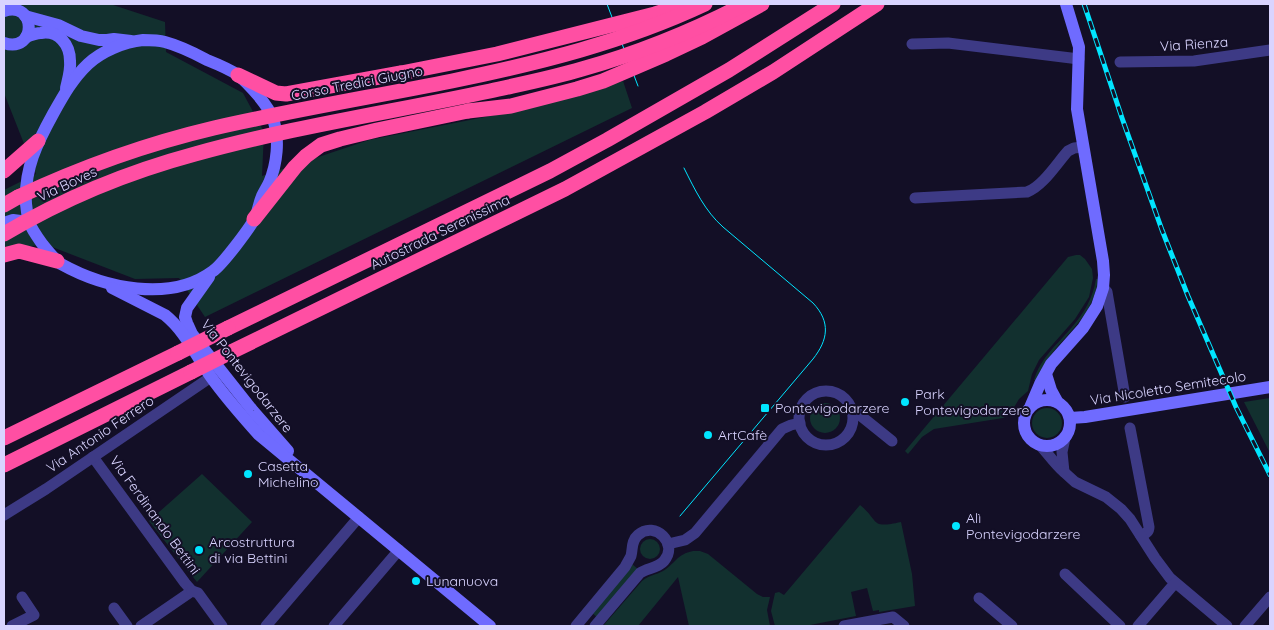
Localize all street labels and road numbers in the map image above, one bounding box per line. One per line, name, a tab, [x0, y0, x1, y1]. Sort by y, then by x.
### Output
street label: Via Rienza	[1159, 33, 1229, 55]
street label: Corso Tredici Giugno	[290, 61, 424, 105]
street label: Via Boves	[34, 162, 100, 206]
street label: Autostrada Serenissima	[367, 190, 513, 274]
street label: Via Pontevigodarzere	[197, 316, 297, 436]
street label: Via Nicoletto Semitecolo	[1089, 367, 1247, 409]
street label: Via Antonio Ferrero	[43, 391, 157, 477]
street label: Via Ferdinando Bettini	[106, 452, 204, 578]

